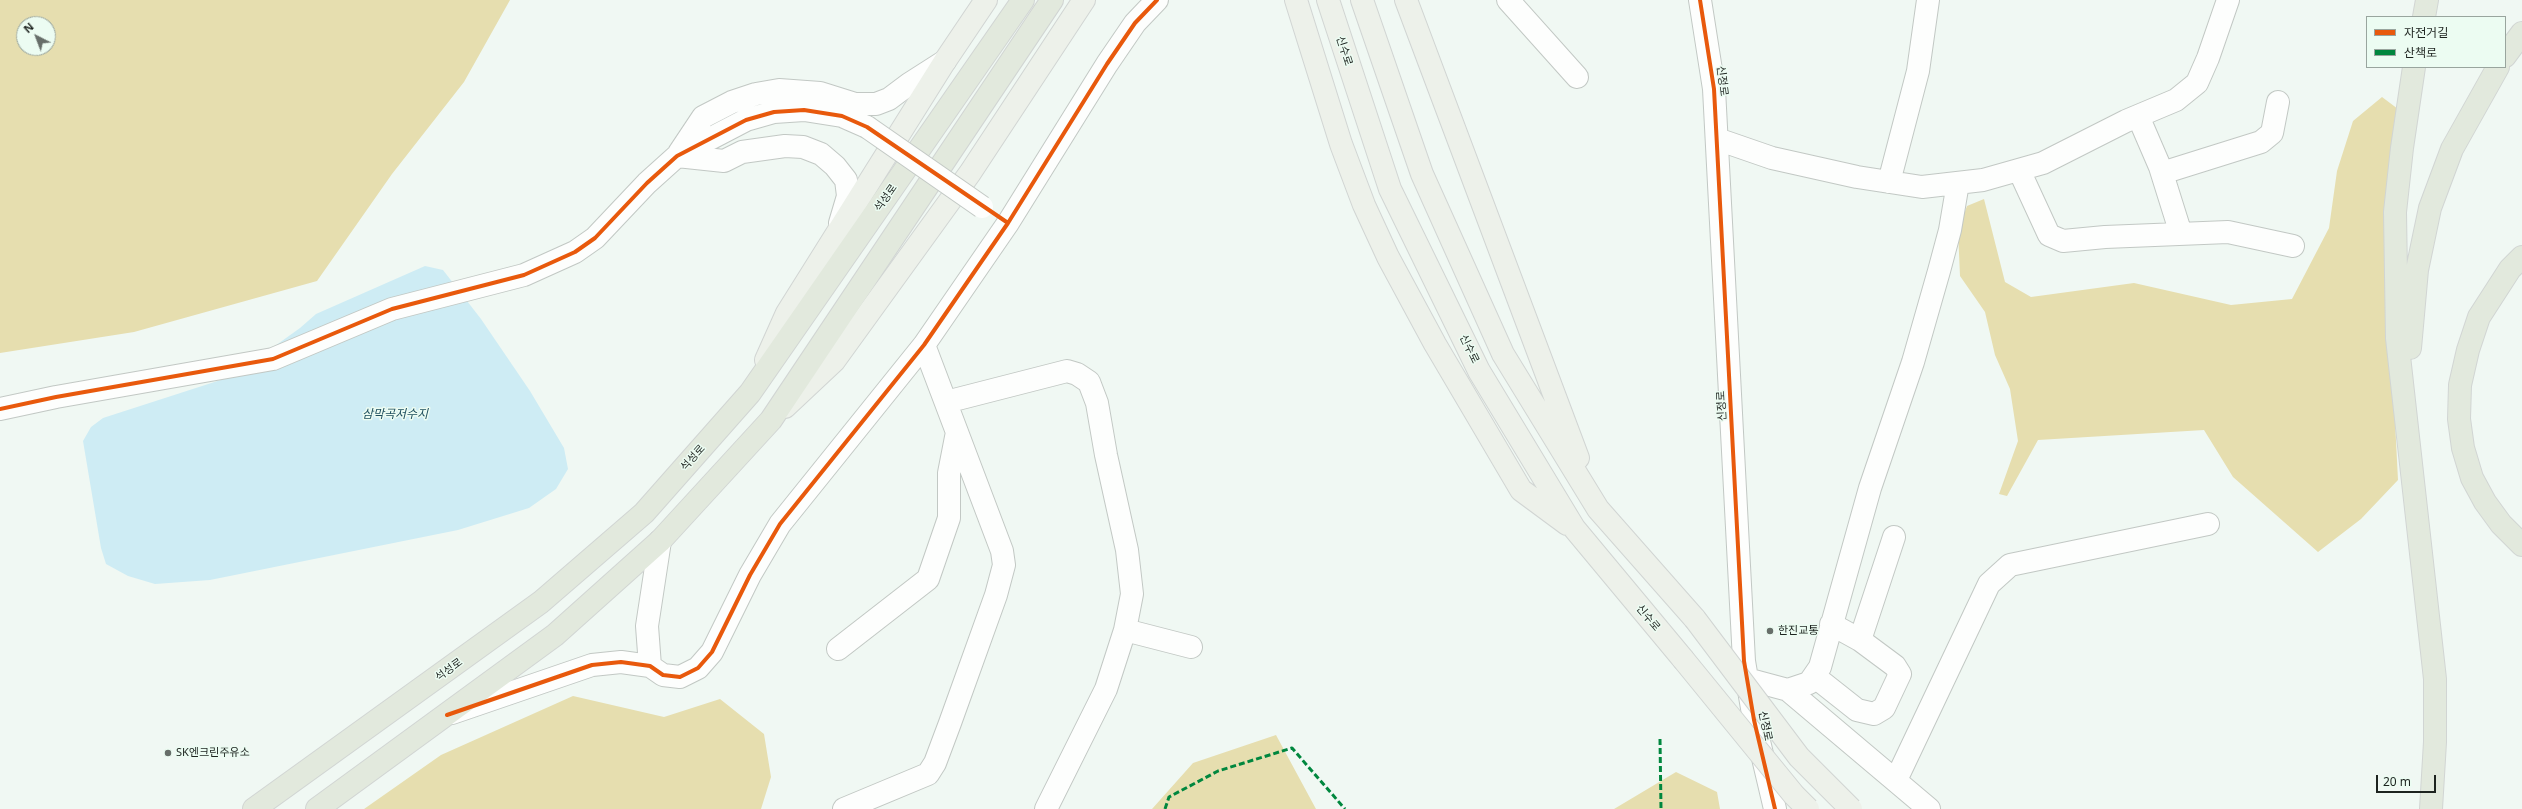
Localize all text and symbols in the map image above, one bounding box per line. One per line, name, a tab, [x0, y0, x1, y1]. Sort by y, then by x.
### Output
north arrow	[16, 16, 56, 56]
legend	[2366, 16, 2506, 68]
text: N	[20, 19, 37, 36]
text: 자전거길	[2404, 24, 2448, 41]
street label: 신수로	[1333, 35, 1355, 67]
text: 산책로	[2404, 44, 2437, 61]
street label: 신정로	[1714, 65, 1730, 97]
street label: 석성로	[872, 182, 900, 214]
street label: 신수로	[1456, 332, 1482, 366]
street label: 신정로	[1715, 390, 1729, 422]
water label: 삼막곡저수지	[362, 408, 428, 422]
street label: 석성로	[678, 442, 708, 474]
street label: 신수로	[1633, 602, 1663, 634]
place label: 한진교통	[1778, 624, 1818, 638]
marker: 한진교통	[1765, 626, 1775, 636]
street label: 석성로	[433, 656, 465, 684]
street label: 신정로	[1755, 710, 1775, 742]
place label: SK엔크린주유소	[176, 746, 250, 760]
marker: SK엔크린주유소	[163, 748, 173, 758]
scale bar	[2378, 767, 2438, 793]
text: 20 m	[2383, 773, 2411, 790]

